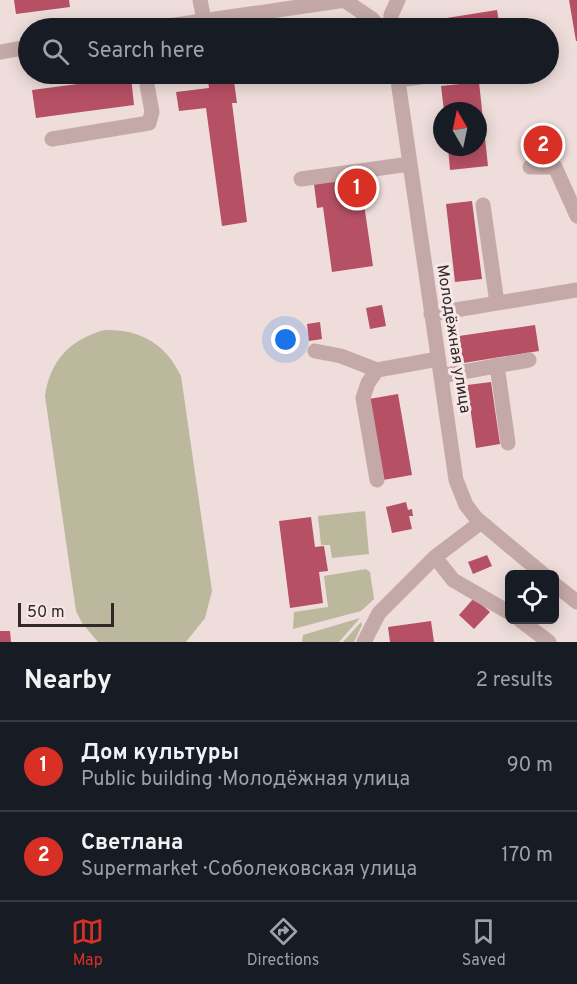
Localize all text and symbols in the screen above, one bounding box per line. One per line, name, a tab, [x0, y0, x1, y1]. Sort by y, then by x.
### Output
search box	[18, 18, 559, 84]
icon: search	[39, 35, 72, 68]
text: Search here	[87, 38, 205, 65]
north arrow	[433, 102, 487, 156]
pin: 2	[524, 122, 562, 168]
pin: 1	[338, 166, 376, 210]
street label: Молодёжная улица	[431, 263, 475, 415]
your location	[271, 325, 300, 354]
map controls	[505, 570, 559, 624]
button: locate	[505, 570, 559, 624]
scale bar	[18, 600, 114, 628]
text: 50 m	[27, 603, 65, 623]
text: Nearby	[24, 665, 112, 698]
text: 2 results	[476, 668, 553, 694]
text: Дом культуры	[81, 740, 239, 767]
text: 1	[40, 753, 48, 779]
text: 90 m	[507, 753, 553, 779]
text: Public building · Молодёжная улица	[81, 767, 410, 793]
text: Светлана	[81, 830, 183, 857]
text: 2	[37, 843, 50, 869]
text: 170 m	[501, 843, 553, 869]
text: Supermarket · Соболековская улица	[81, 857, 417, 883]
tab: Map	[71, 915, 104, 971]
tab: Directions	[247, 915, 319, 971]
tab: Saved	[462, 915, 506, 971]

